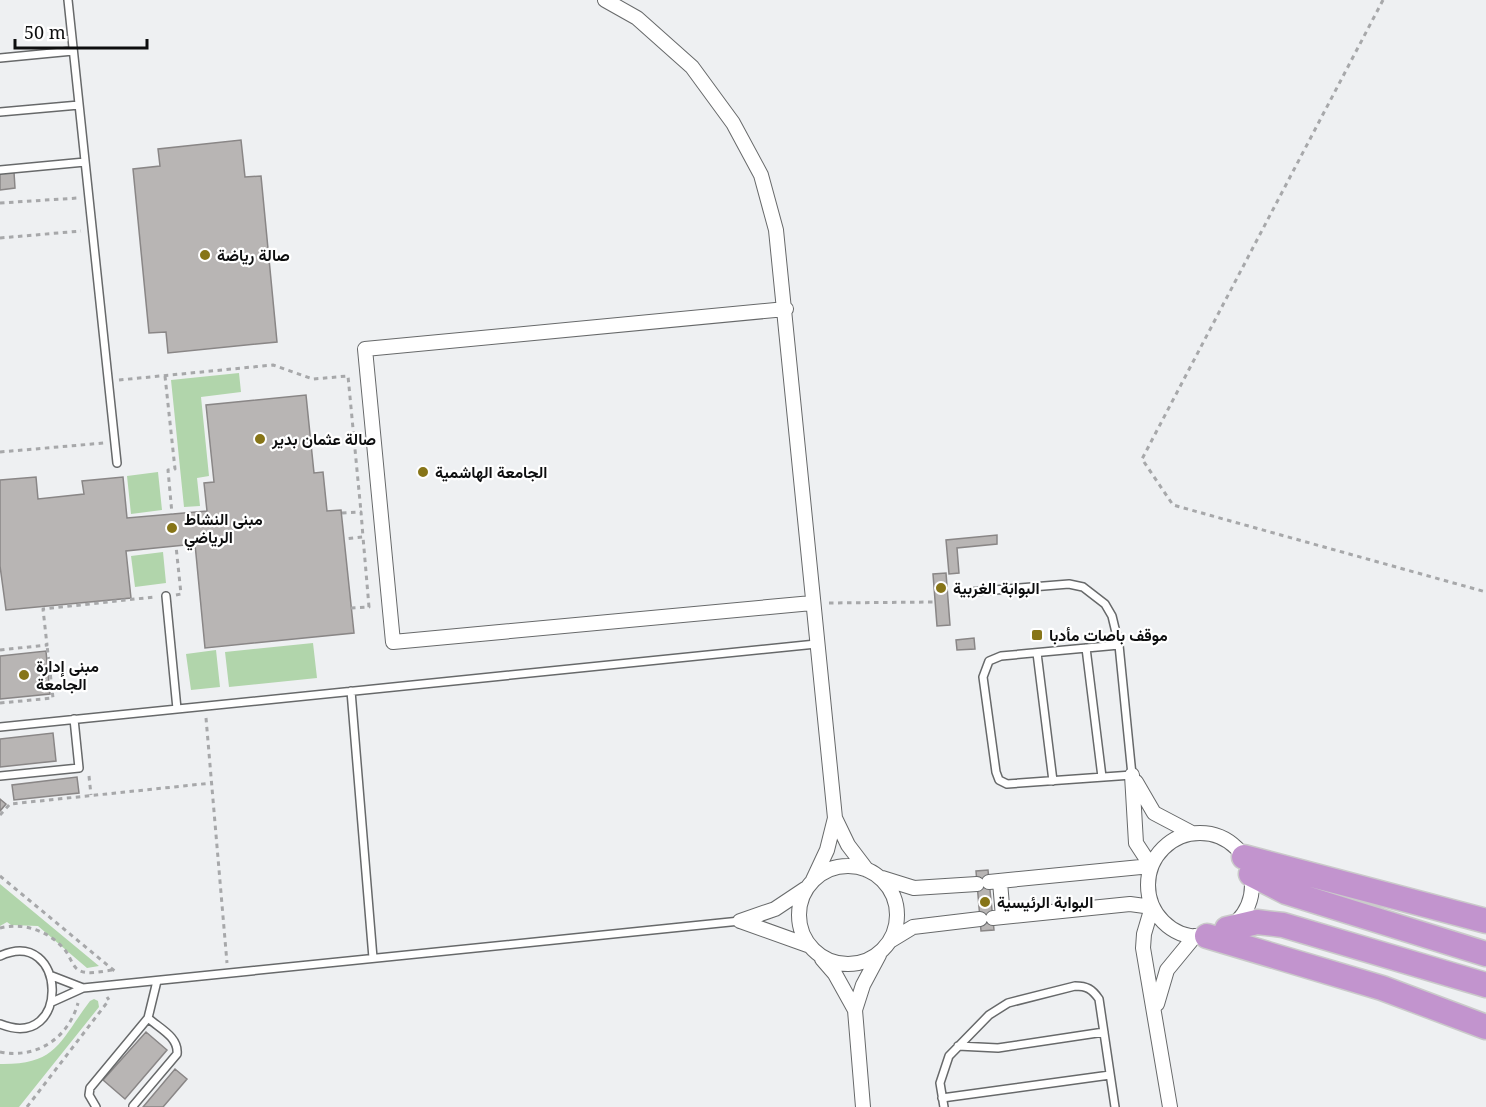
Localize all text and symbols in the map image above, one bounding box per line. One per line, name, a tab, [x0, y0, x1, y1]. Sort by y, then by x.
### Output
scale bar	[15, 12, 147, 50]
text: 50 m	[24, 20, 66, 44]
place label: صالة رياضة	[217, 244, 290, 266]
marker: صالة رياضة	[198, 248, 212, 262]
place label: صالة عثمان بدير	[271, 428, 376, 450]
marker: صالة عثمان بدير	[253, 432, 267, 446]
place label: الجامعة الهاشمية	[435, 461, 547, 483]
marker: الجامعة الهاشمية	[416, 465, 430, 479]
place label: مبنى النشاط الرياضي	[184, 508, 263, 551]
marker: مبنى النشاط الرياضي	[165, 521, 179, 535]
place label: البوابة الغربية	[953, 577, 1040, 599]
marker: البوابة الغربية	[934, 581, 948, 595]
place label: موقف باصات مأدبا	[1049, 624, 1168, 646]
marker: موقف باصات مأدبا	[1030, 628, 1044, 642]
place label: مبنى إدارة الجامعة	[36, 655, 99, 695]
marker: مبنى إدارة الجامعة	[17, 668, 31, 682]
place label: البوابة الرئيسية	[997, 891, 1093, 913]
marker: البوابة الرئيسية	[978, 895, 992, 909]

